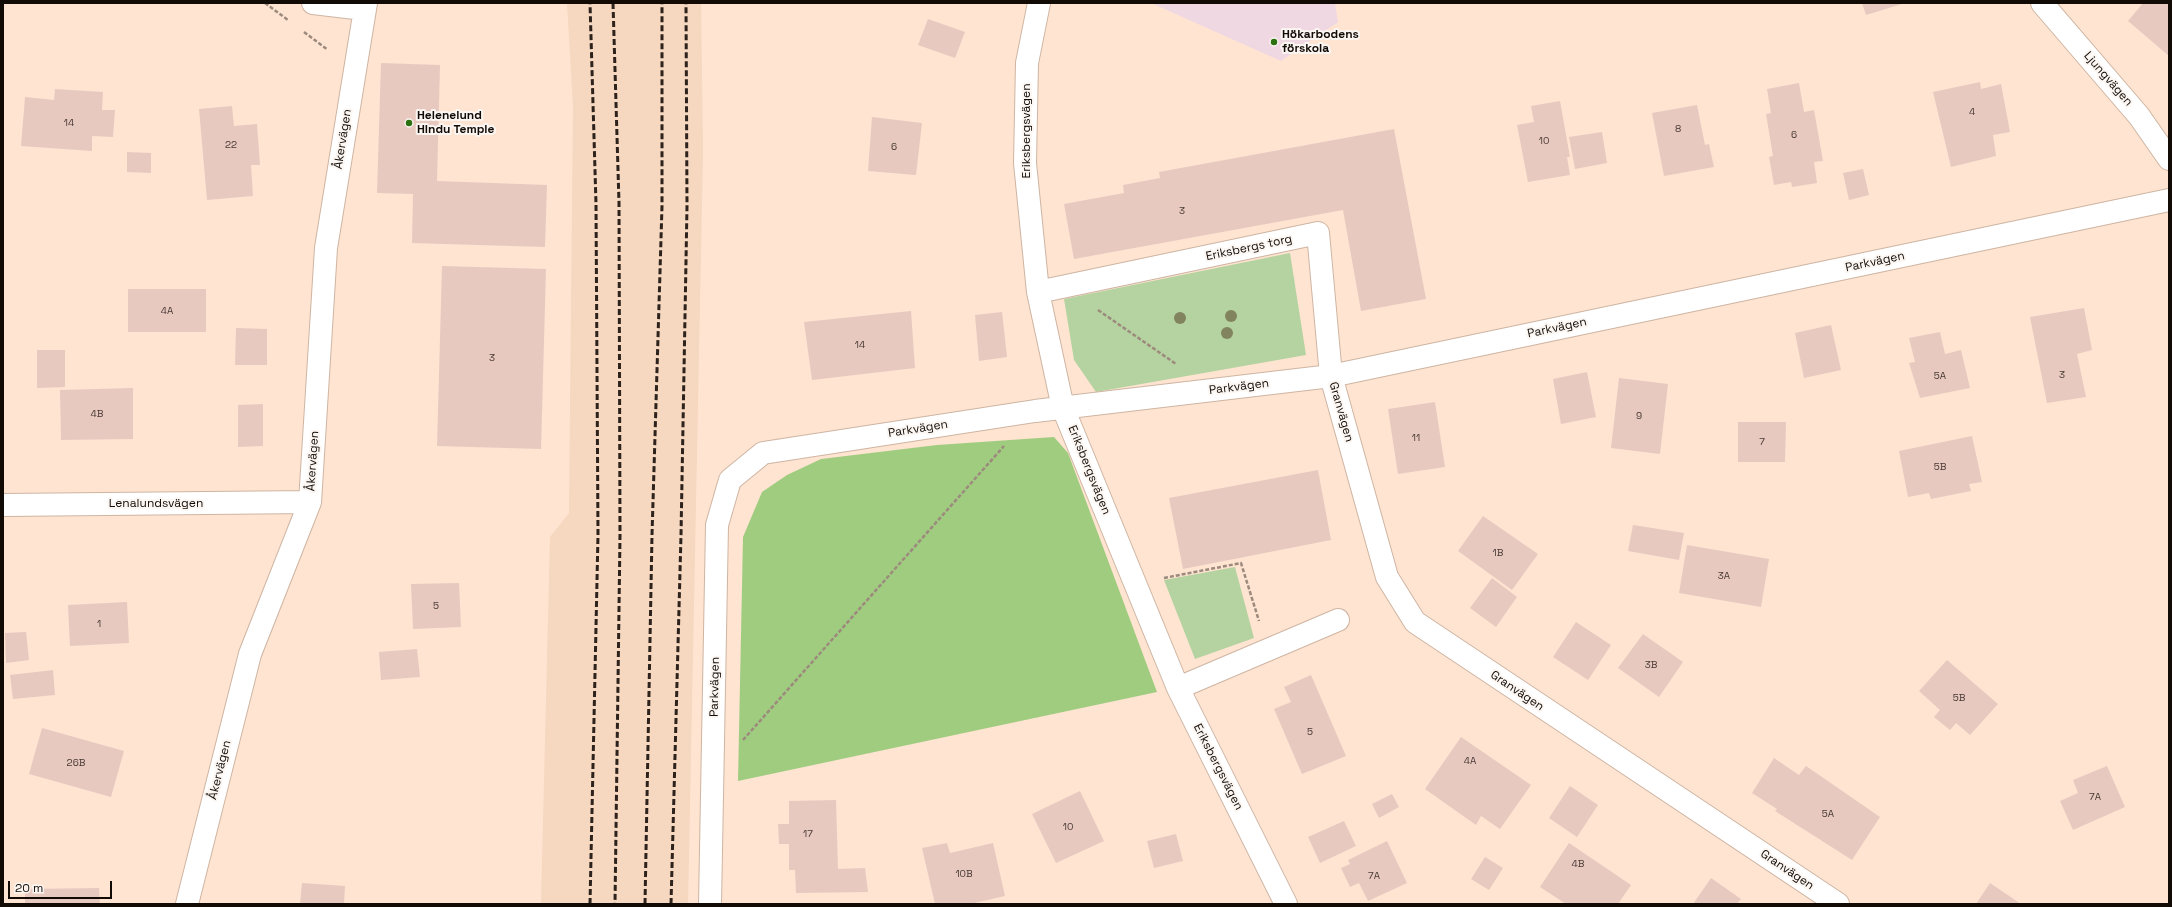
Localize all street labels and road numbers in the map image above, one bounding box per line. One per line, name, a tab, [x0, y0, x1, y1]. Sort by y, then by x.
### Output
street label: Ljungvägen	[2081, 49, 2135, 109]
street label: Eriksbergsvägen	[1020, 84, 1034, 178]
street label: Åkervägen	[331, 108, 355, 170]
street label: Eriksbergs torg	[1205, 232, 1293, 264]
street label: Parkvägen	[1844, 249, 1906, 275]
street label: Parkvägen	[1526, 315, 1588, 341]
street label: Parkvägen	[1208, 376, 1270, 398]
street label: Granvägen	[1326, 380, 1356, 444]
street label: Parkvägen	[887, 417, 949, 441]
street label: Eriksbergsvägen	[1065, 423, 1113, 517]
street label: Åkervägen	[304, 430, 322, 492]
street label: Lenalundsvägen	[109, 497, 203, 511]
street label: Parkvägen	[707, 657, 723, 717]
street label: Granvägen	[1487, 668, 1547, 714]
street label: Eriksbergsvägen	[1190, 721, 1246, 813]
street label: Åkervägen	[206, 739, 234, 801]
street label: Granvägen	[1757, 847, 1817, 893]

